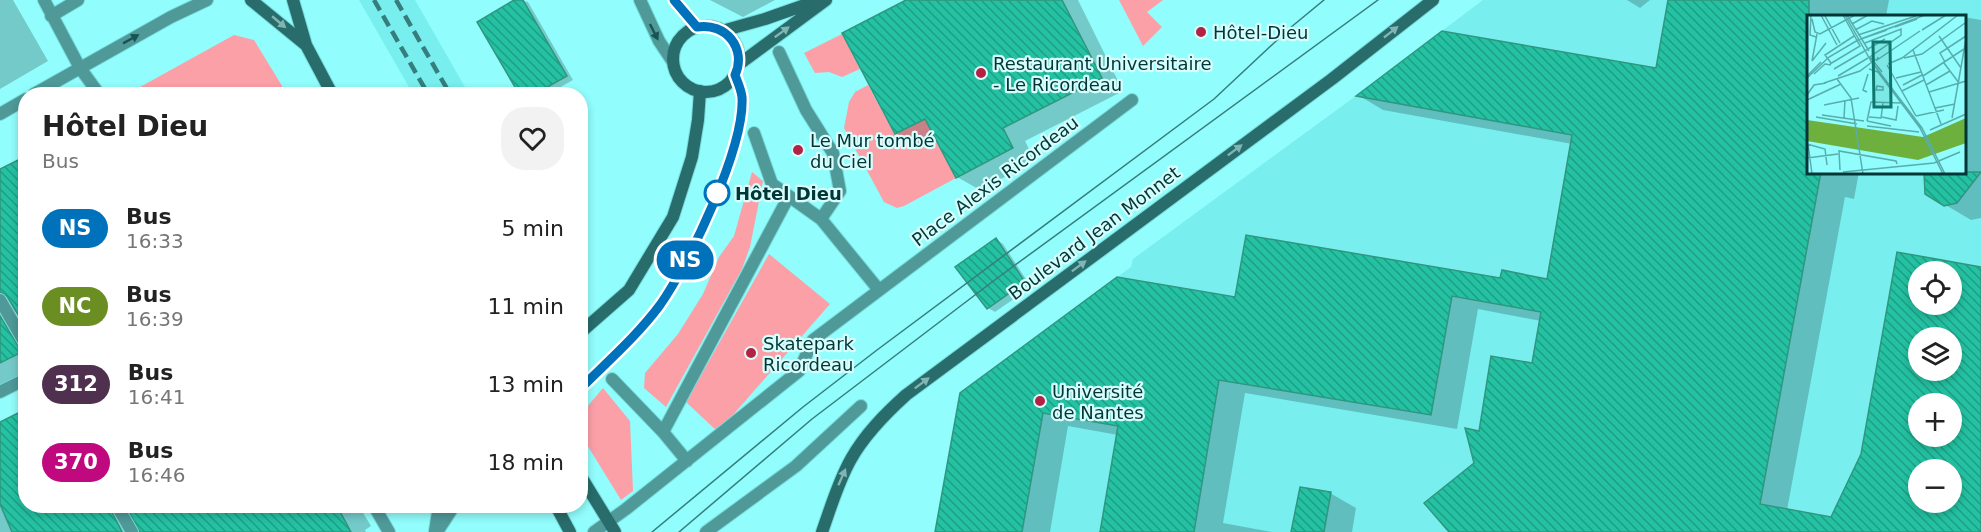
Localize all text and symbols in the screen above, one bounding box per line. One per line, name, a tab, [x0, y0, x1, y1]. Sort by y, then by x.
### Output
inset map	[1807, 15, 1966, 174]
one-way arrow	[271, 16, 286, 28]
place label: Hôtel-Dieu	[1213, 22, 1309, 43]
one-way arrow	[650, 24, 659, 41]
marker: Hôtel-Dieu	[1194, 25, 1208, 39]
one-way arrow	[773, 26, 789, 38]
one-way arrow	[1383, 26, 1399, 39]
one-way arrow	[123, 34, 140, 44]
place label: Restaurant Universitaire - Le Ricordeau	[993, 53, 1212, 95]
marker: Restaurant Universitaire - Le Ricordeau	[974, 66, 988, 80]
button: heart	[501, 107, 564, 170]
text: Hôtel Dieu	[42, 110, 208, 143]
street label: Place Alexis Ricordeau	[908, 112, 1082, 250]
place label: Le Mur tombé du Ciel	[810, 130, 935, 172]
marker: Le Mur tombé du Ciel	[791, 143, 805, 157]
one-way arrow	[1227, 144, 1243, 156]
text: Bus	[42, 149, 79, 173]
street label: Boulevard Jean Monnet	[1004, 162, 1184, 304]
marker: Hôtel Dieu	[704, 180, 730, 206]
place label: Hôtel Dieu	[735, 183, 842, 204]
text: Bus	[126, 204, 172, 229]
text: NS	[59, 216, 91, 240]
text: 5 min	[502, 216, 564, 241]
text: 16:33	[126, 229, 184, 253]
line badge: NS	[658, 240, 712, 280]
text: NS	[669, 248, 701, 272]
one-way arrow	[1071, 261, 1086, 273]
map controls	[1908, 261, 1962, 513]
button: locate	[1908, 261, 1962, 315]
text: Bus	[126, 282, 172, 307]
text: NC	[59, 294, 92, 318]
text: 11 min	[488, 294, 564, 319]
text: 16:39	[126, 307, 184, 331]
button: layers	[1908, 327, 1962, 381]
place label: Skatepark Ricordeau	[763, 333, 855, 375]
marker: Skatepark Ricordeau	[744, 346, 758, 360]
text: Bus	[128, 360, 173, 385]
text: 312	[54, 372, 98, 396]
text: 13 min	[488, 372, 564, 397]
one-way arrow	[915, 377, 930, 389]
place label: Université de Nantes	[1052, 381, 1144, 423]
text: 16:41	[128, 385, 185, 409]
button: +	[1908, 393, 1962, 447]
marker: Université de Nantes	[1033, 394, 1047, 408]
text: Bus	[128, 438, 173, 463]
text: 370	[54, 450, 98, 474]
text: 18 min	[488, 450, 564, 475]
button: −	[1908, 459, 1962, 513]
text: 16:46	[128, 463, 185, 487]
one-way arrow	[838, 469, 847, 486]

